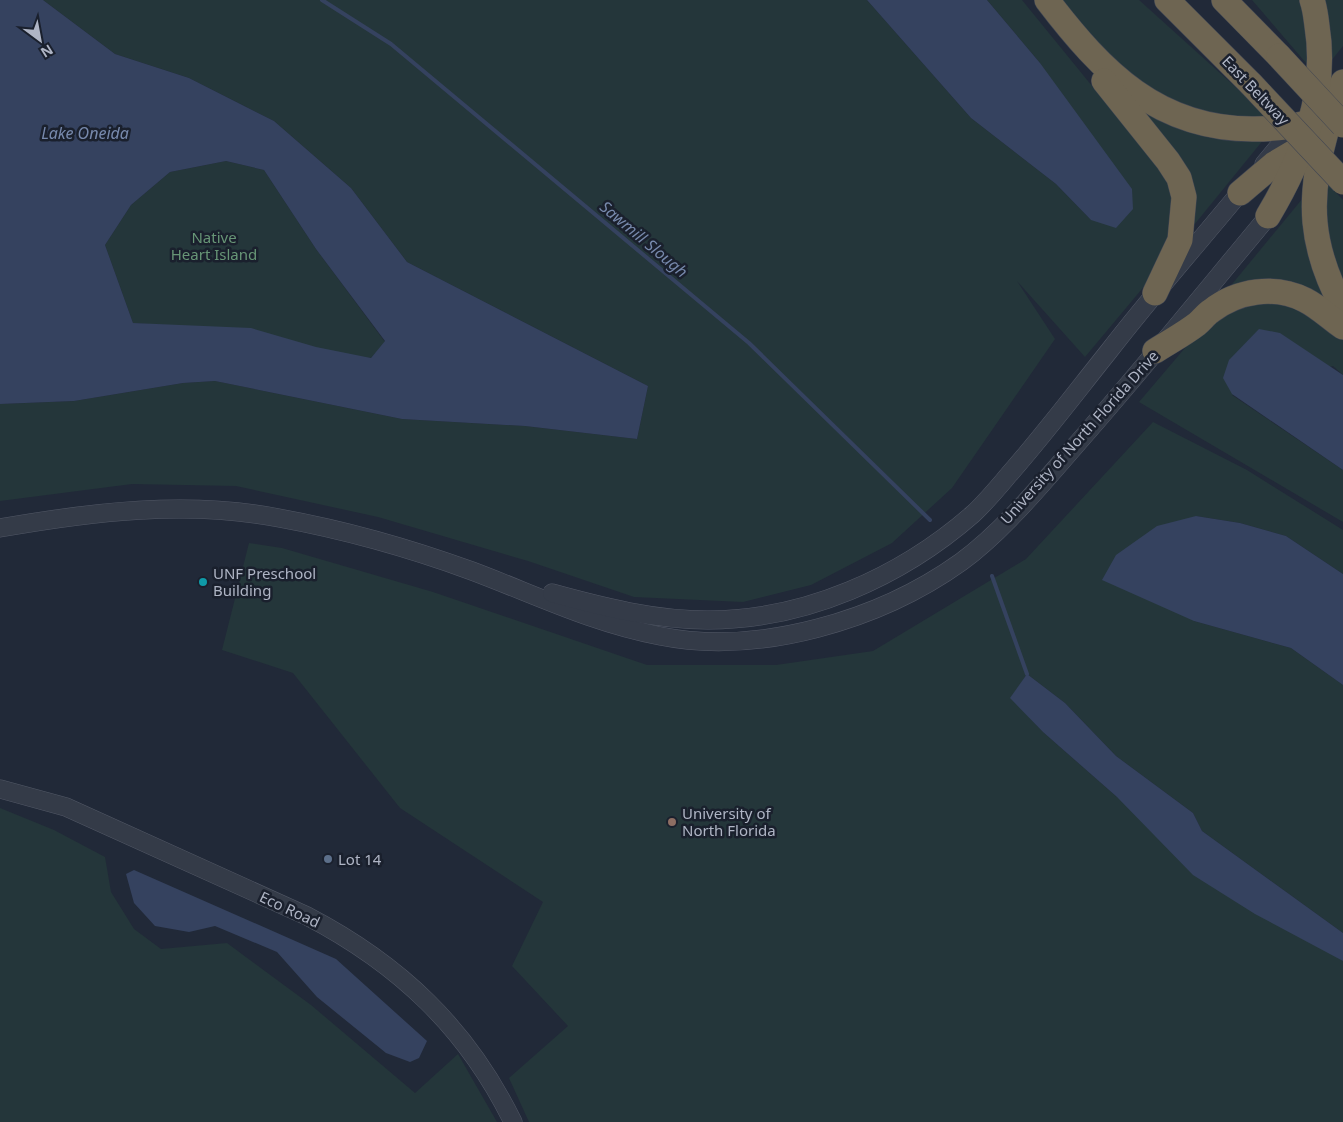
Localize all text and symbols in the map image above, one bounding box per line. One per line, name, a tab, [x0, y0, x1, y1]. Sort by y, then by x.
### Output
north arrow	[15, 15, 65, 65]
text: N	[37, 40, 57, 63]
street label: East Beltway	[1218, 51, 1294, 129]
water label: Lake Oneida	[41, 122, 129, 144]
water label: Sawmill Slough	[595, 196, 693, 282]
park label: Native Heart Island	[171, 227, 257, 264]
street label: University of North Florida Drive	[996, 346, 1162, 528]
place label: UNF Preschool Building	[213, 563, 316, 600]
marker: UNF Preschool Building	[197, 576, 209, 588]
place label: University of North Florida	[682, 803, 776, 840]
marker: University of North Florida	[666, 816, 678, 828]
place label: Lot 14	[338, 849, 382, 869]
marker: Lot 14	[322, 853, 334, 865]
street label: Eco Road	[257, 886, 323, 932]

